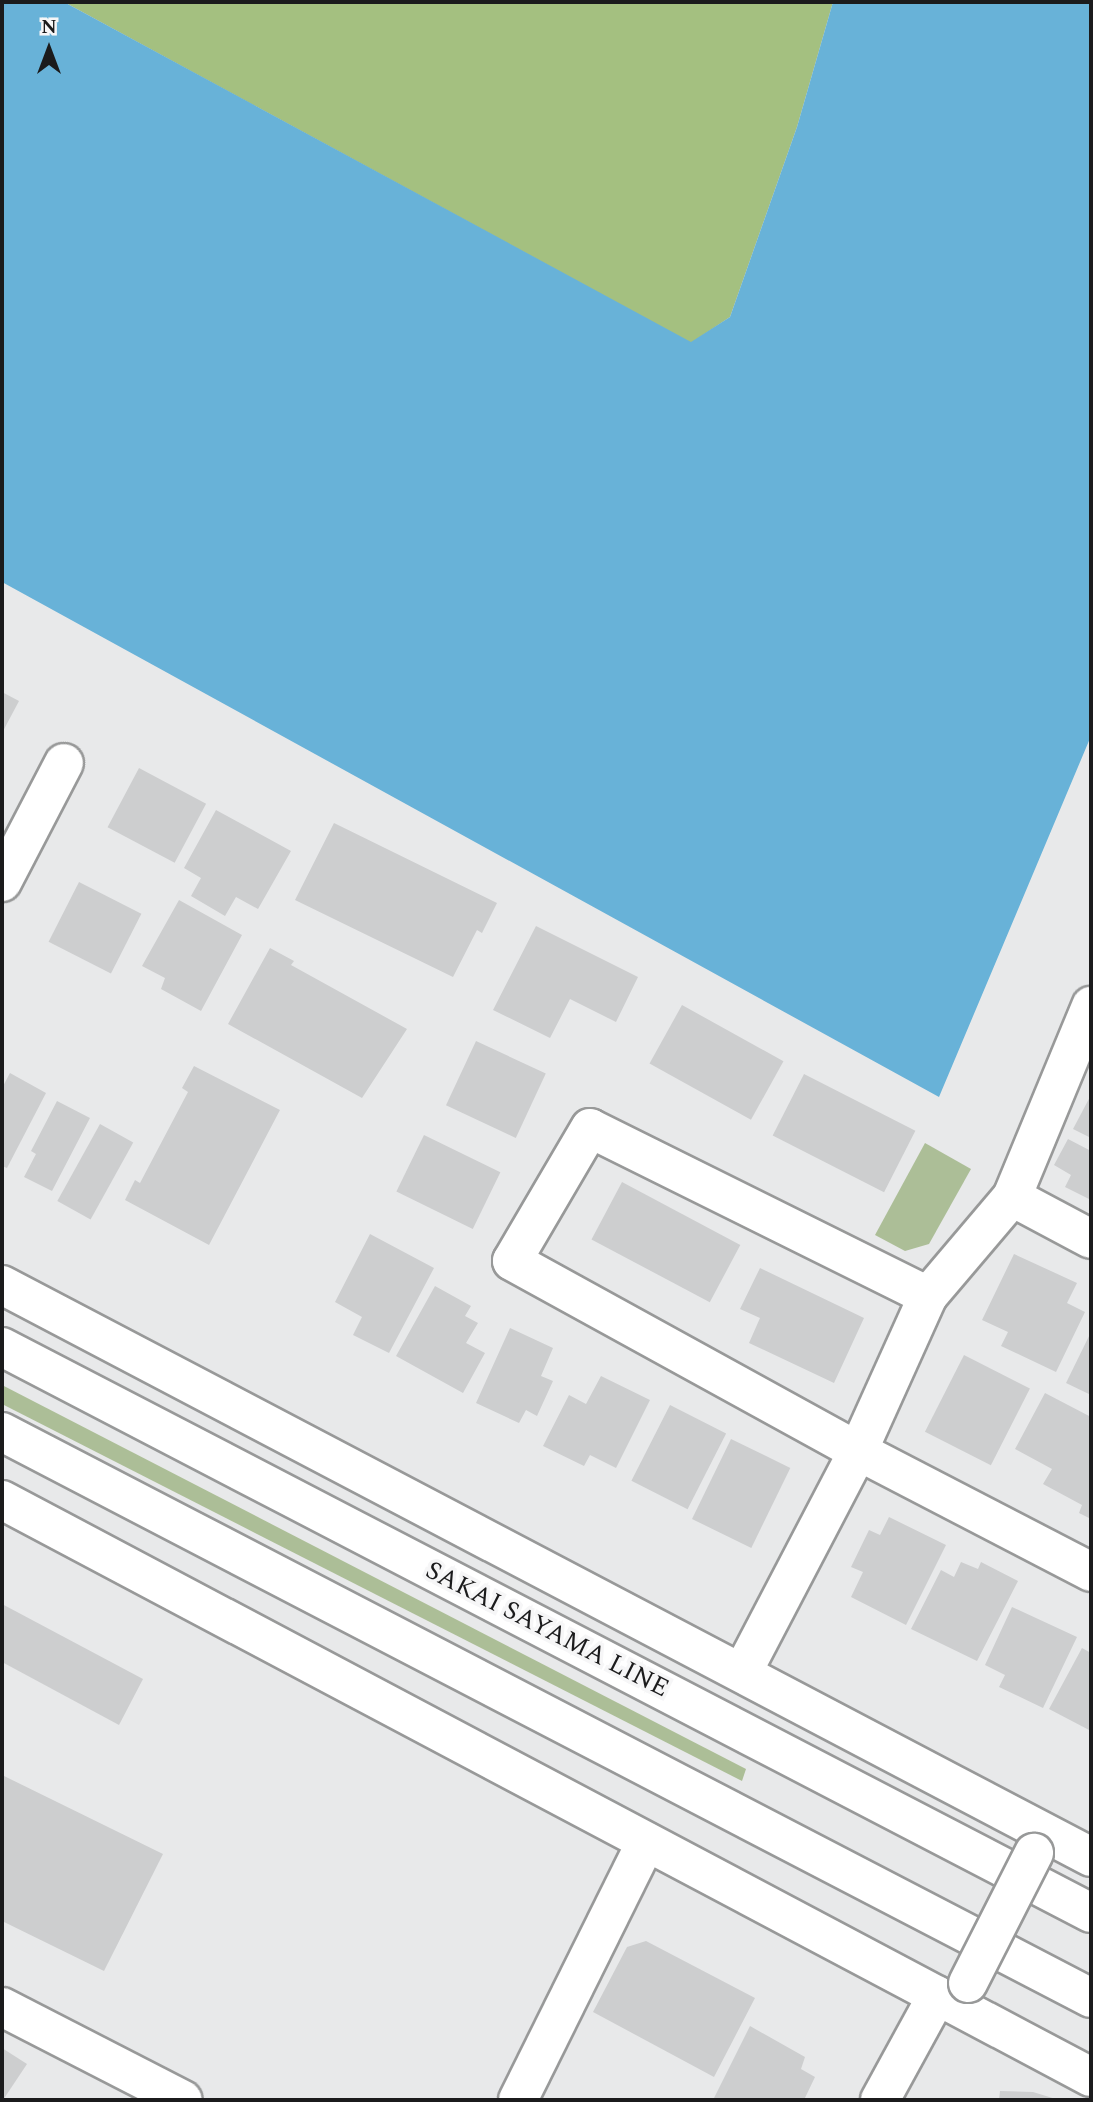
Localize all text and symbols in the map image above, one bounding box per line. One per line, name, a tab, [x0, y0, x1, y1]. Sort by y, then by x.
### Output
text: N	[41, 13, 57, 42]
north arrow	[14, 14, 84, 84]
street label: SAKAI SAYAMA LINE	[420, 1555, 674, 1705]

